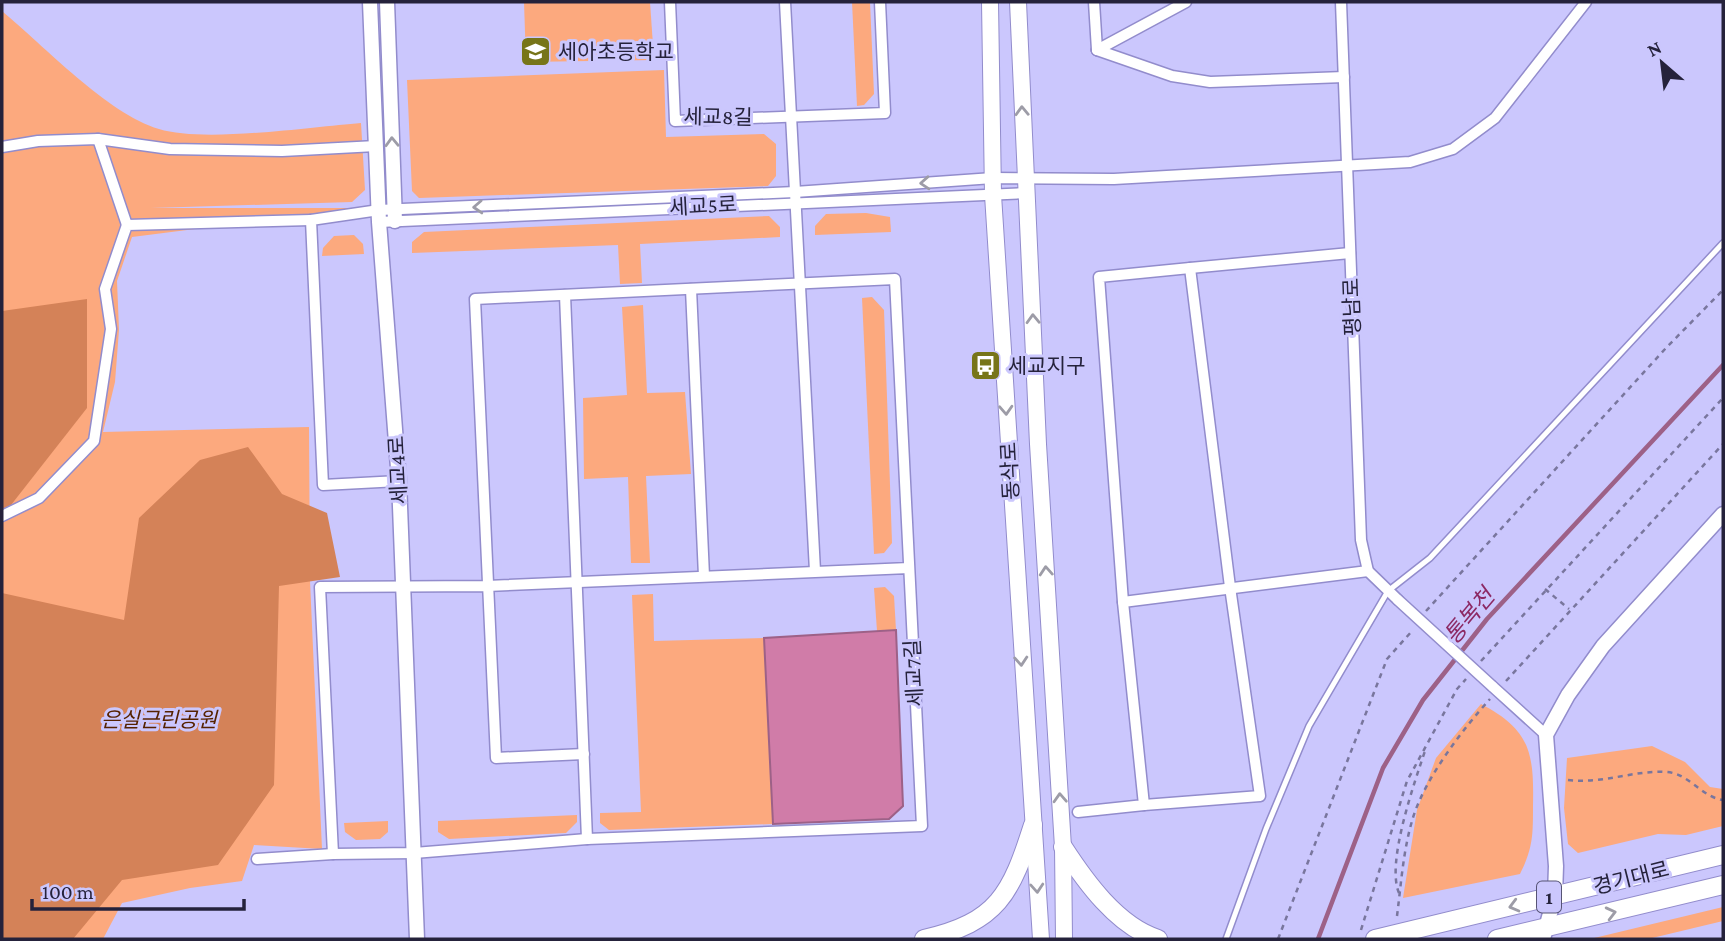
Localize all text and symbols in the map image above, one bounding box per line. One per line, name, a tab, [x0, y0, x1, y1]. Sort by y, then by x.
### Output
north arrow	[1627, 28, 1697, 98]
school or university icon: 세아초등학교	[518, 35, 552, 69]
text: N	[1644, 36, 1665, 61]
place label: 세아초등학교	[558, 40, 674, 64]
street label: 세교8길	[683, 104, 753, 130]
one-way arrow	[1015, 105, 1030, 116]
one-way arrow	[384, 136, 399, 147]
one-way arrow	[919, 175, 930, 190]
street label: 세교5로	[668, 192, 738, 220]
one-way arrow	[472, 199, 483, 214]
street label: 평남로	[1339, 278, 1365, 336]
one-way arrow	[1025, 313, 1040, 324]
bus stop icon: 세교지구	[968, 349, 1002, 383]
place label: 세교지구	[1008, 354, 1085, 378]
one-way arrow	[998, 405, 1013, 416]
street label: 세교4로	[384, 435, 412, 505]
street label: 동삭로	[996, 441, 1024, 501]
one-way arrow	[1039, 565, 1054, 576]
water label: 통복천	[1439, 581, 1501, 649]
street label: 세교7길	[900, 639, 928, 707]
one-way arrow	[1013, 656, 1028, 667]
park label: 은실근린공원	[101, 708, 219, 732]
one-way arrow	[1052, 792, 1067, 803]
street label: 경기대로	[1591, 857, 1671, 899]
scale bar	[32, 867, 243, 911]
text: 100 m	[42, 880, 94, 904]
road number: 1	[1537, 882, 1561, 912]
one-way arrow	[1029, 883, 1044, 894]
one-way arrow	[1508, 898, 1520, 912]
one-way arrow	[1605, 907, 1617, 921]

